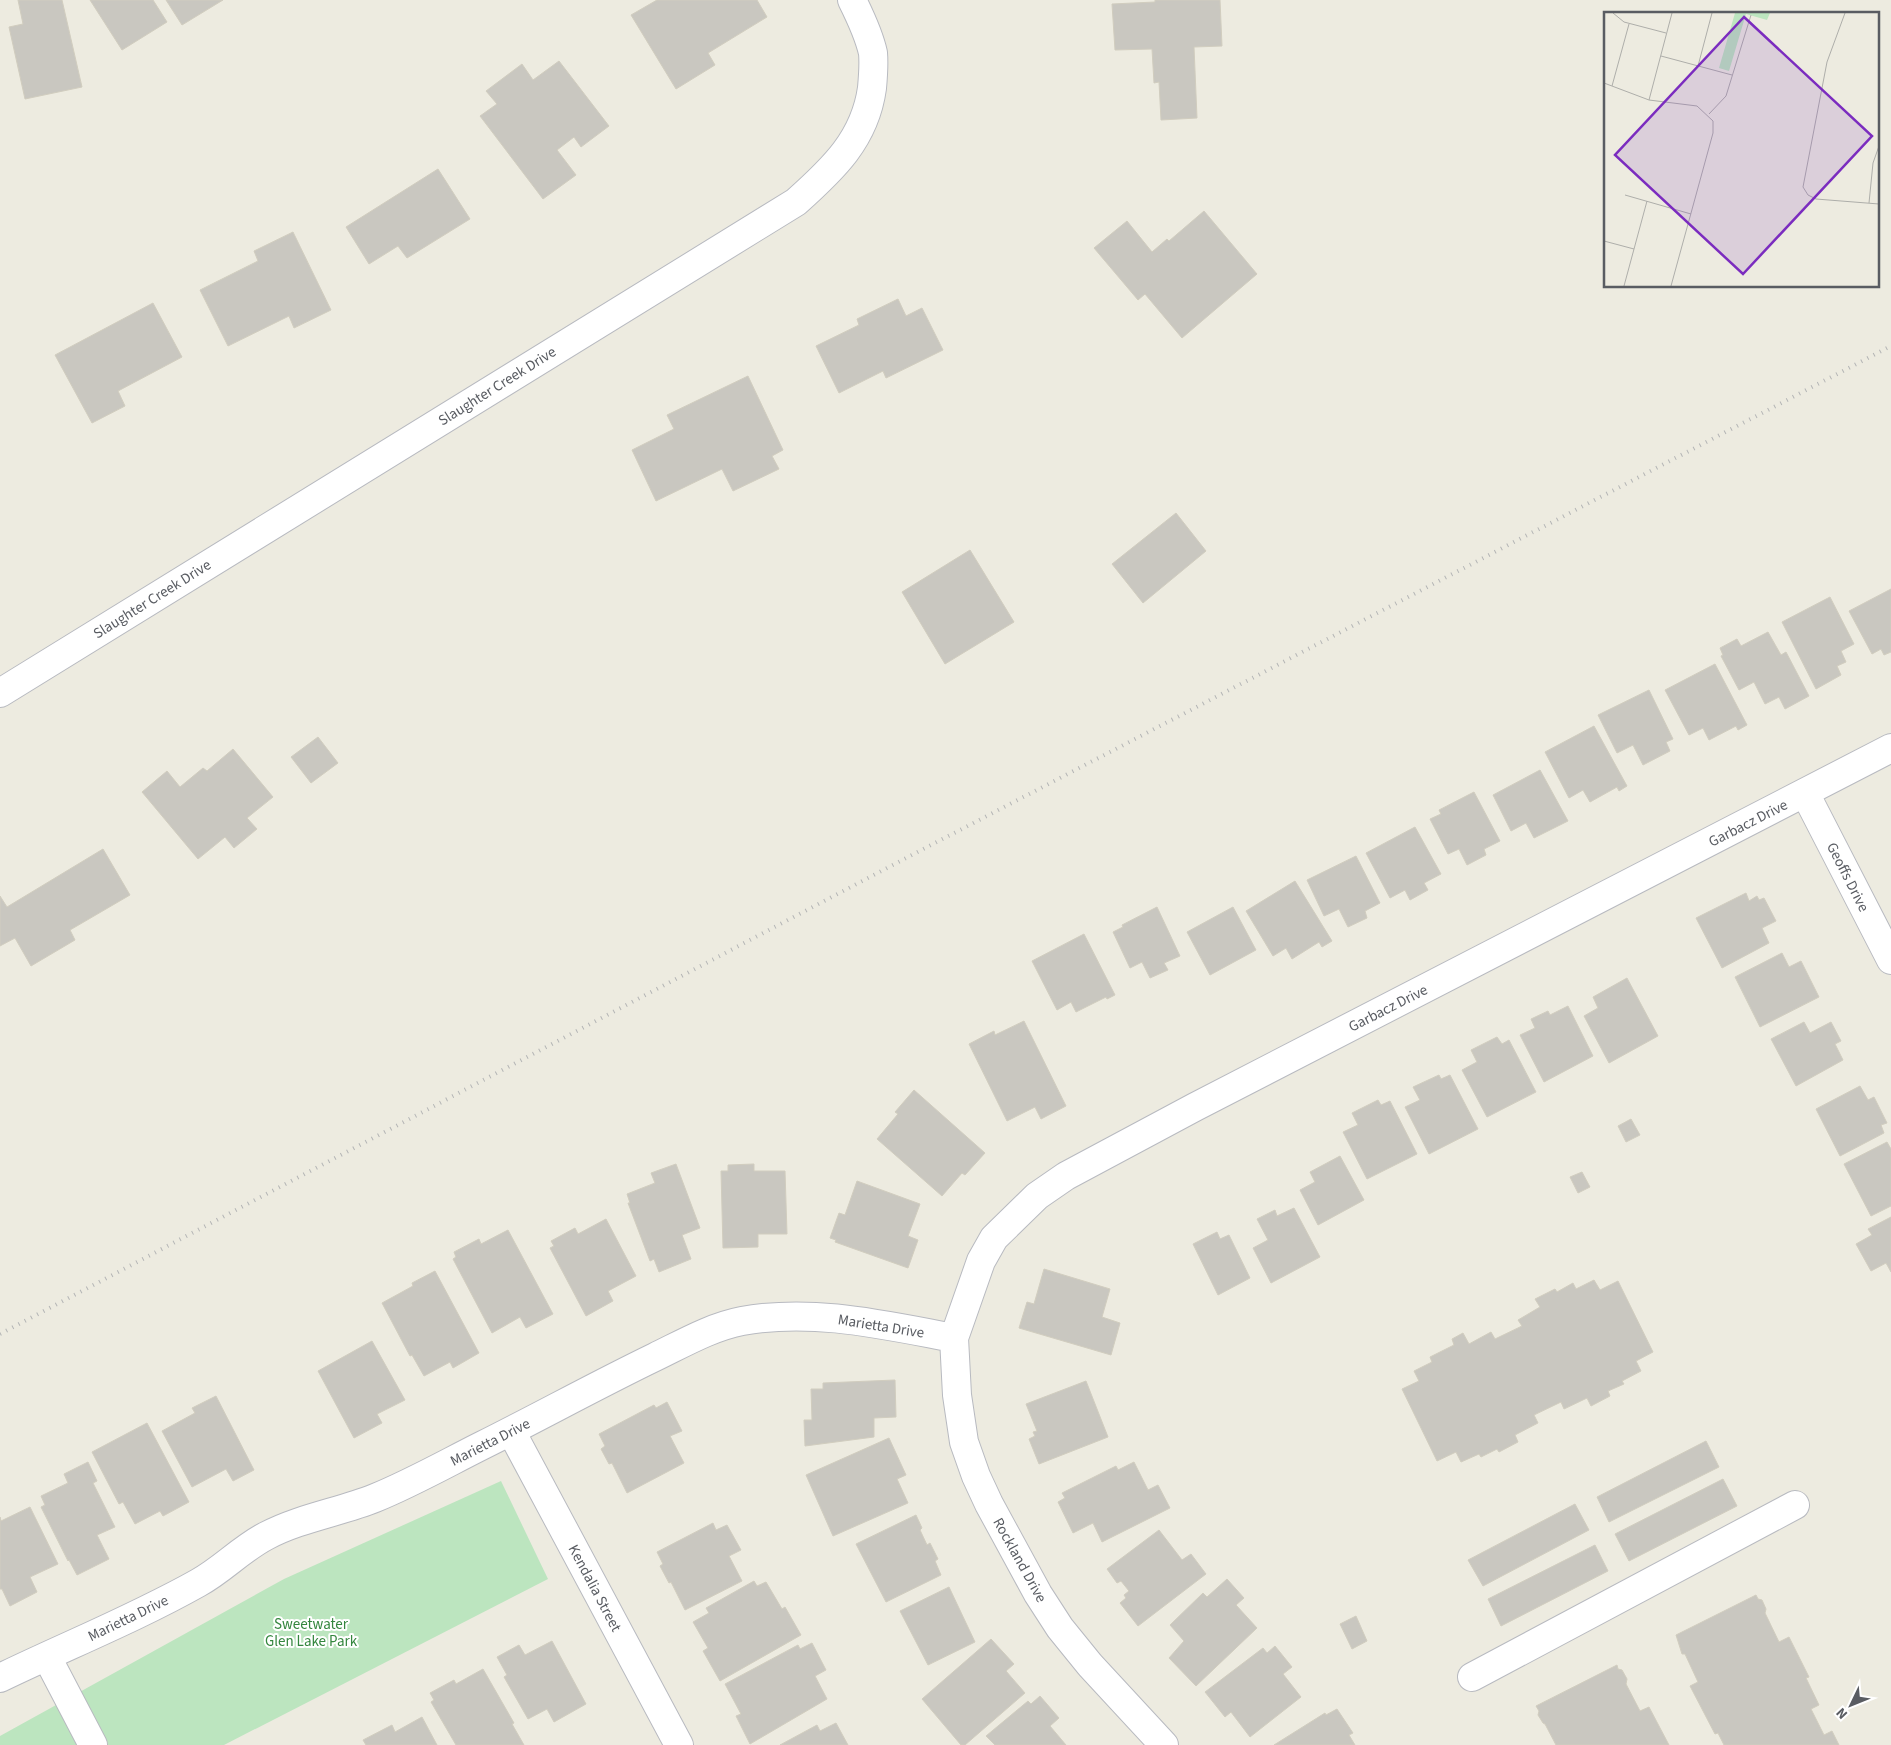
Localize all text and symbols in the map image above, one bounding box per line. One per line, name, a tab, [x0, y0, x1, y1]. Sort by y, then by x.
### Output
inset map	[1604, 12, 1878, 288]
street label: Slaughter Creek Drive	[434, 342, 560, 431]
street label: Slaughter Creek Drive	[89, 555, 215, 644]
street label: Garbacz Drive	[1705, 794, 1791, 852]
street label: Geoffs Drive	[1821, 839, 1874, 915]
street label: Garbacz Drive	[1345, 979, 1431, 1037]
street label: Marietta Drive	[836, 1309, 926, 1344]
street label: Marietta Drive	[447, 1413, 534, 1472]
street label: Rockland Drive	[988, 1514, 1052, 1607]
street label: Kendalia Street	[563, 1541, 626, 1635]
street label: Marietta Drive	[84, 1590, 172, 1647]
park label: Sweetwater Glen Lake Park	[265, 1614, 358, 1652]
north arrow	[1826, 1680, 1876, 1730]
text: N	[1832, 1703, 1853, 1723]

